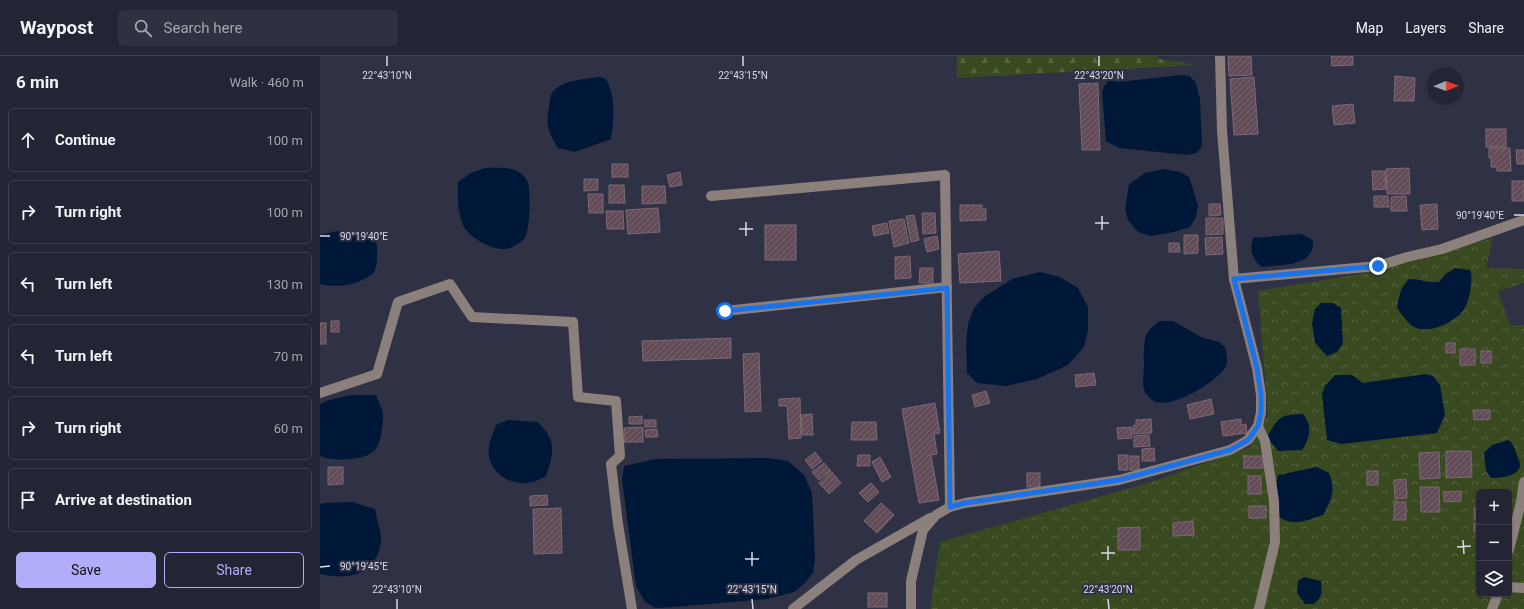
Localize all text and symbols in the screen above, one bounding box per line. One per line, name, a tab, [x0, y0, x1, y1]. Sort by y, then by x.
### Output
search box	[118, 10, 398, 46]
text: Waypost	[20, 16, 94, 39]
icon: search	[132, 17, 154, 39]
text: Search here	[164, 19, 242, 37]
text: Map	[1356, 20, 1383, 36]
text: Layers	[1405, 20, 1446, 36]
text: Share	[1468, 20, 1504, 36]
north arrow	[1428, 68, 1464, 104]
text: 22°43'10"N	[362, 70, 412, 81]
text: 22°43'15"N	[718, 70, 768, 81]
text: 22°43'20"N	[1074, 70, 1124, 81]
text: 6 min	[16, 72, 59, 92]
text: Walk · 460 m	[229, 75, 304, 90]
icon: ahead	[17, 129, 39, 151]
text: Continue	[55, 131, 116, 149]
text: 100 m	[266, 133, 303, 148]
icon: right	[17, 201, 39, 223]
text: Turn right	[55, 203, 121, 221]
text: 100 m	[266, 205, 303, 220]
text: 90°19'40"E	[1456, 210, 1504, 221]
text: 90°19'40"E	[340, 231, 388, 242]
route end	[1369, 257, 1387, 275]
icon: left	[17, 273, 39, 295]
text: Turn left	[55, 275, 112, 293]
text: 130 m	[266, 277, 303, 292]
route start	[716, 302, 734, 320]
icon: left	[17, 345, 39, 367]
text: Turn left	[55, 347, 112, 365]
text: 70 m	[274, 349, 303, 364]
icon: right	[17, 417, 39, 439]
text: Turn right	[55, 419, 121, 437]
text: 60 m	[274, 421, 303, 436]
icon: arrive	[17, 489, 39, 511]
map controls	[1476, 489, 1512, 597]
button: +	[1476, 489, 1512, 525]
text: Arrive at destination	[55, 491, 192, 509]
button: −	[1476, 525, 1512, 561]
button: Save	[16, 552, 156, 588]
button: Share	[164, 552, 304, 588]
text: 90°19'45"E	[340, 561, 388, 572]
button: layers	[1476, 561, 1512, 597]
text: 22°43'10"N	[372, 584, 422, 595]
text: 22°43'15"N	[727, 584, 777, 595]
text: 22°43'20"N	[1083, 584, 1133, 595]

